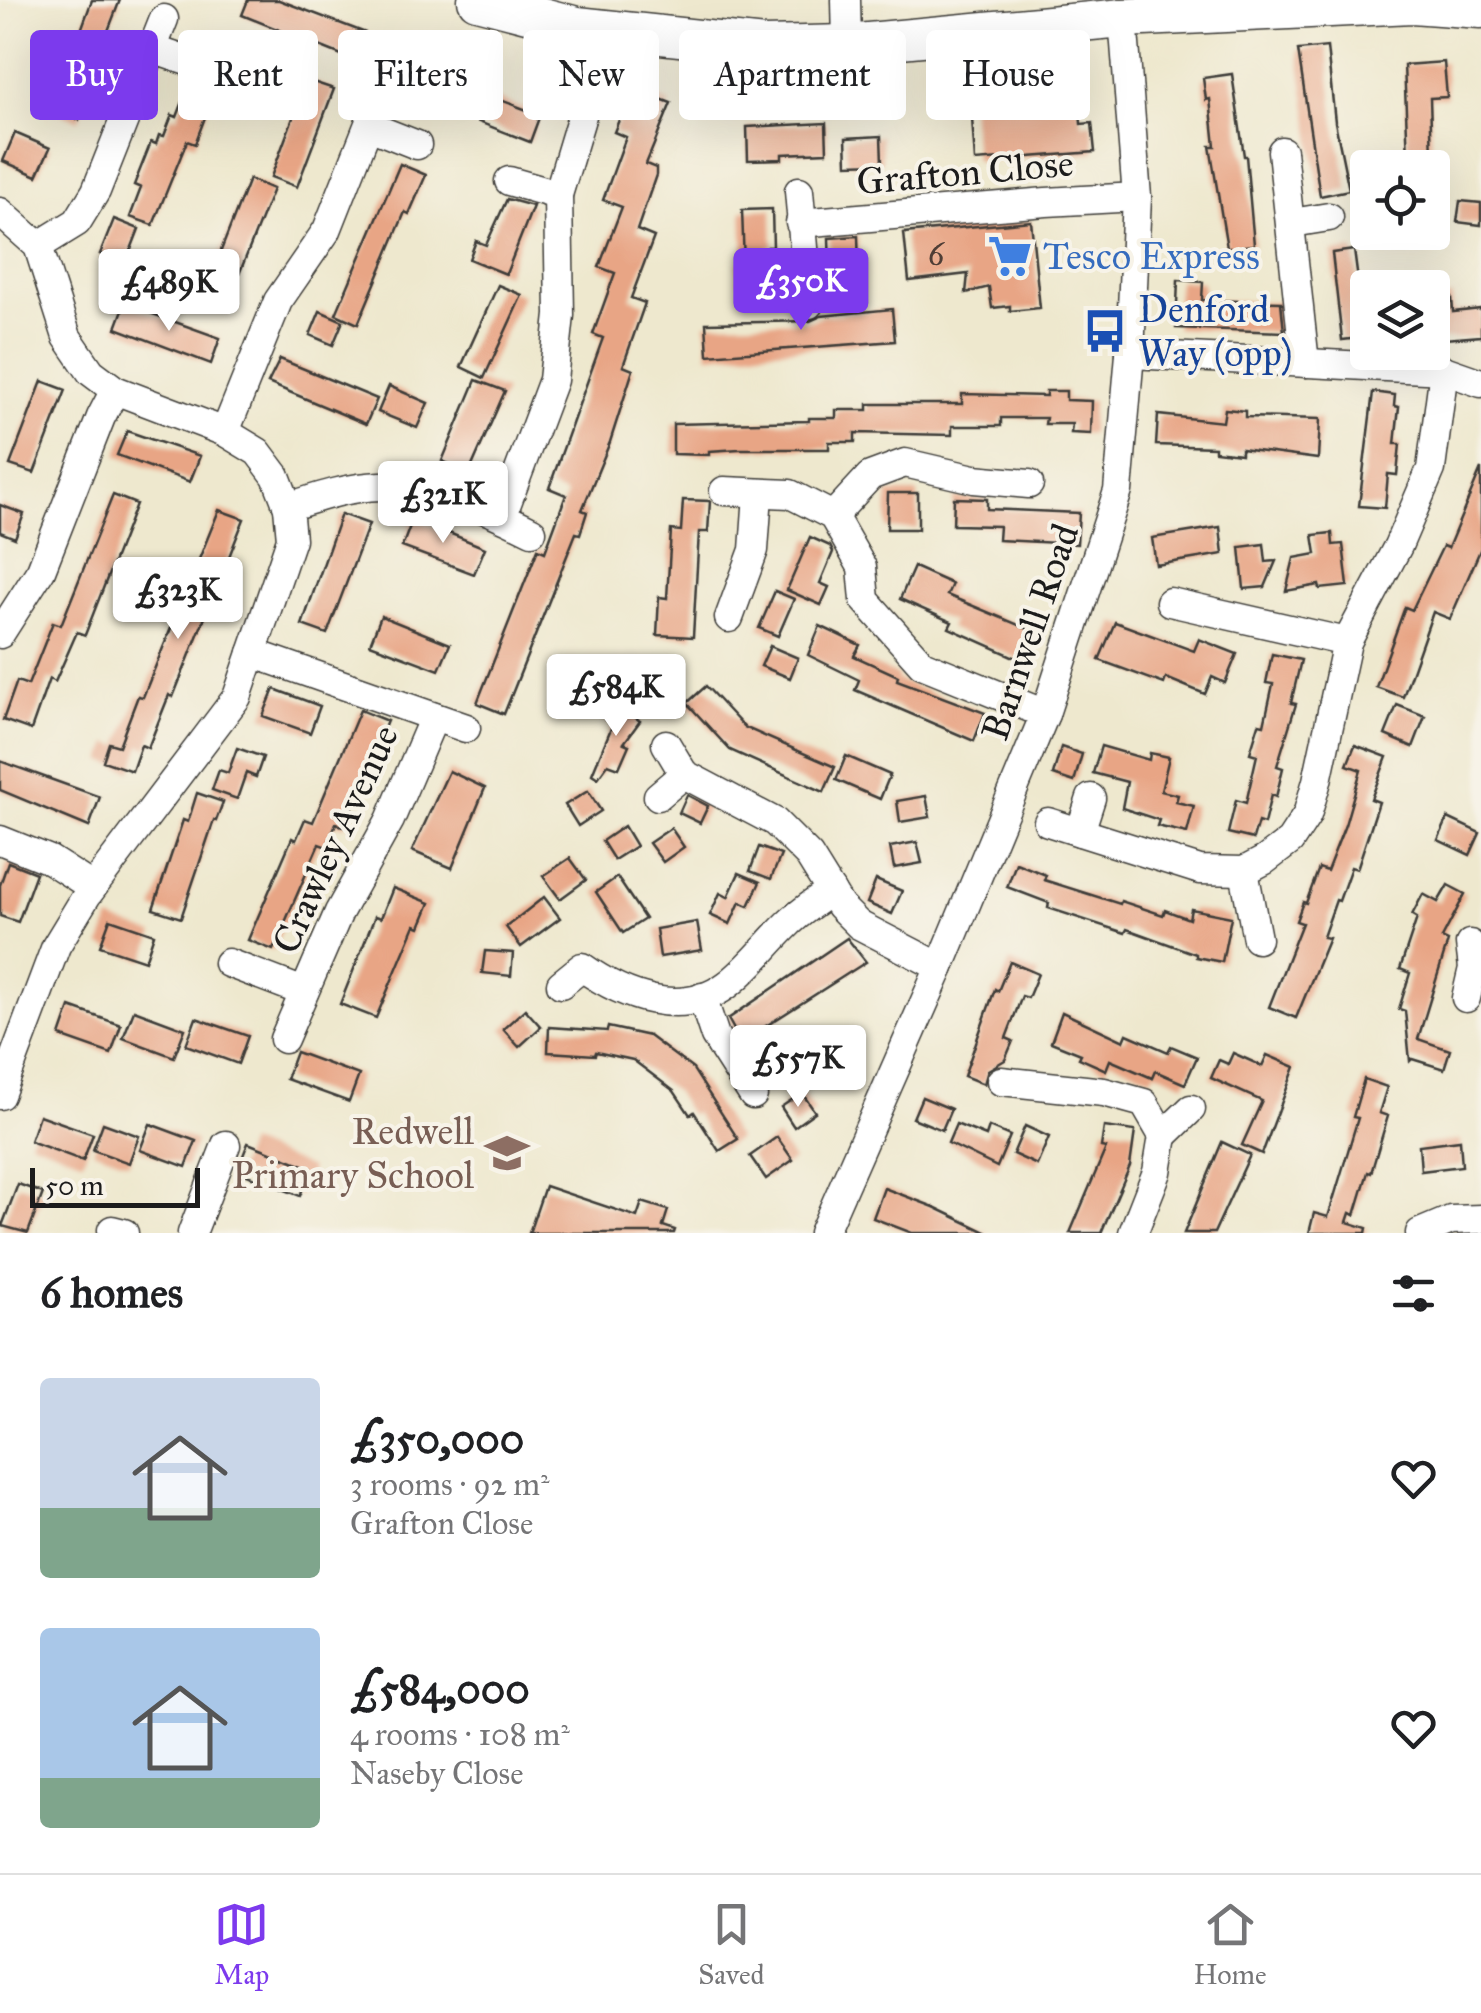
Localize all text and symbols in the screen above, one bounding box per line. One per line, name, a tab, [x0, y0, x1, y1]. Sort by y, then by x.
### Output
chip: Buy	[30, 30, 158, 120]
chip: Rent	[178, 30, 318, 120]
chip: Filters	[338, 30, 503, 120]
chip: New	[523, 30, 659, 120]
chip: Apartment	[679, 30, 906, 120]
chip: House	[926, 30, 1090, 120]
street label: Grafton Close	[855, 140, 1075, 204]
map controls	[1350, 150, 1450, 370]
button: locate	[1350, 150, 1450, 250]
supermarket icon: Tesco Express	[986, 232, 1034, 280]
place label: Tesco Express	[1043, 233, 1260, 279]
house number: 6	[928, 235, 946, 274]
pin: £350K	[731, 248, 871, 333]
pin: £489K	[99, 249, 239, 334]
text: £350K	[755, 261, 847, 300]
text: £489K	[121, 262, 217, 301]
button: layers	[1350, 270, 1450, 370]
place label: Denford Way (opp)	[1138, 286, 1293, 376]
bus stop icon: Denford Way (opp)	[1081, 307, 1129, 355]
pin: £321K	[373, 461, 513, 546]
text: £321K	[400, 474, 486, 513]
street label: Barnwell Road	[972, 518, 1088, 746]
pin: £323K	[108, 557, 248, 642]
text: £323K	[135, 570, 221, 609]
pin: £584K	[546, 654, 686, 739]
text: £584K	[569, 667, 663, 706]
street label: Crawley Avenue	[262, 718, 408, 960]
pin: £557K	[728, 1025, 868, 1110]
text: £557K	[752, 1038, 844, 1077]
place label: Redwell Primary School	[232, 1108, 475, 1198]
school or university icon: Redwell Primary School	[483, 1129, 531, 1177]
scale bar	[30, 1163, 200, 1208]
text: 50 m	[45, 1168, 104, 1203]
icon: filters	[1386, 1266, 1441, 1321]
text: 6 homes	[40, 1267, 183, 1319]
text: £350,000	[350, 1413, 524, 1465]
icon: home	[120, 1418, 240, 1538]
icon: heart	[1386, 1451, 1441, 1506]
text: 3 rooms · 92 m²	[350, 1465, 550, 1504]
text: Grafton Close	[350, 1504, 533, 1543]
text: £584,000	[350, 1663, 530, 1715]
icon: home	[120, 1668, 240, 1788]
icon: heart	[1386, 1701, 1441, 1756]
text: 4 rooms · 108 m²	[350, 1715, 570, 1754]
text: Naseby Close	[350, 1754, 524, 1793]
tab: Map	[214, 1897, 269, 1992]
tab: Saved	[698, 1897, 765, 1992]
tab: Home	[1193, 1897, 1267, 1992]

